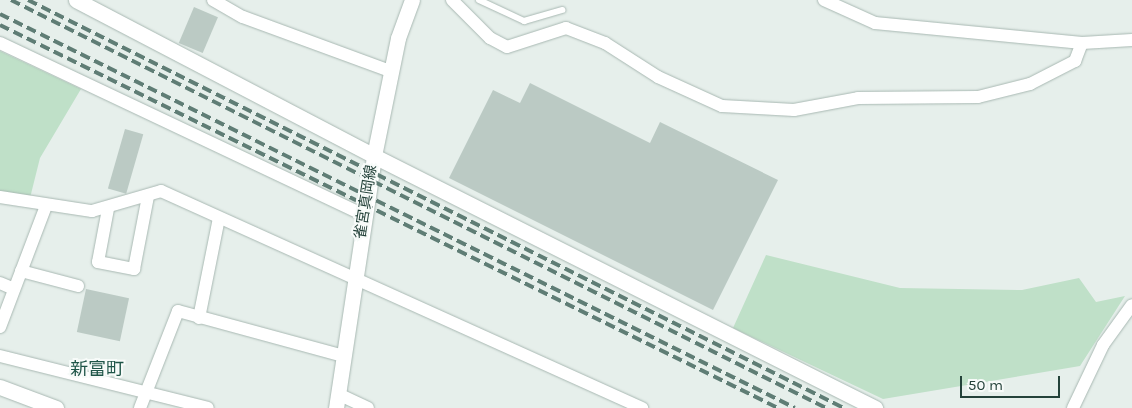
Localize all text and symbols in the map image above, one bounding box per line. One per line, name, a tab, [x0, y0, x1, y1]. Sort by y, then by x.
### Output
street label: 雀宮真岡線	[351, 164, 381, 240]
district label: 新富町	[70, 358, 124, 380]
scale bar	[962, 366, 1062, 398]
text: 50 m	[968, 376, 1003, 394]

